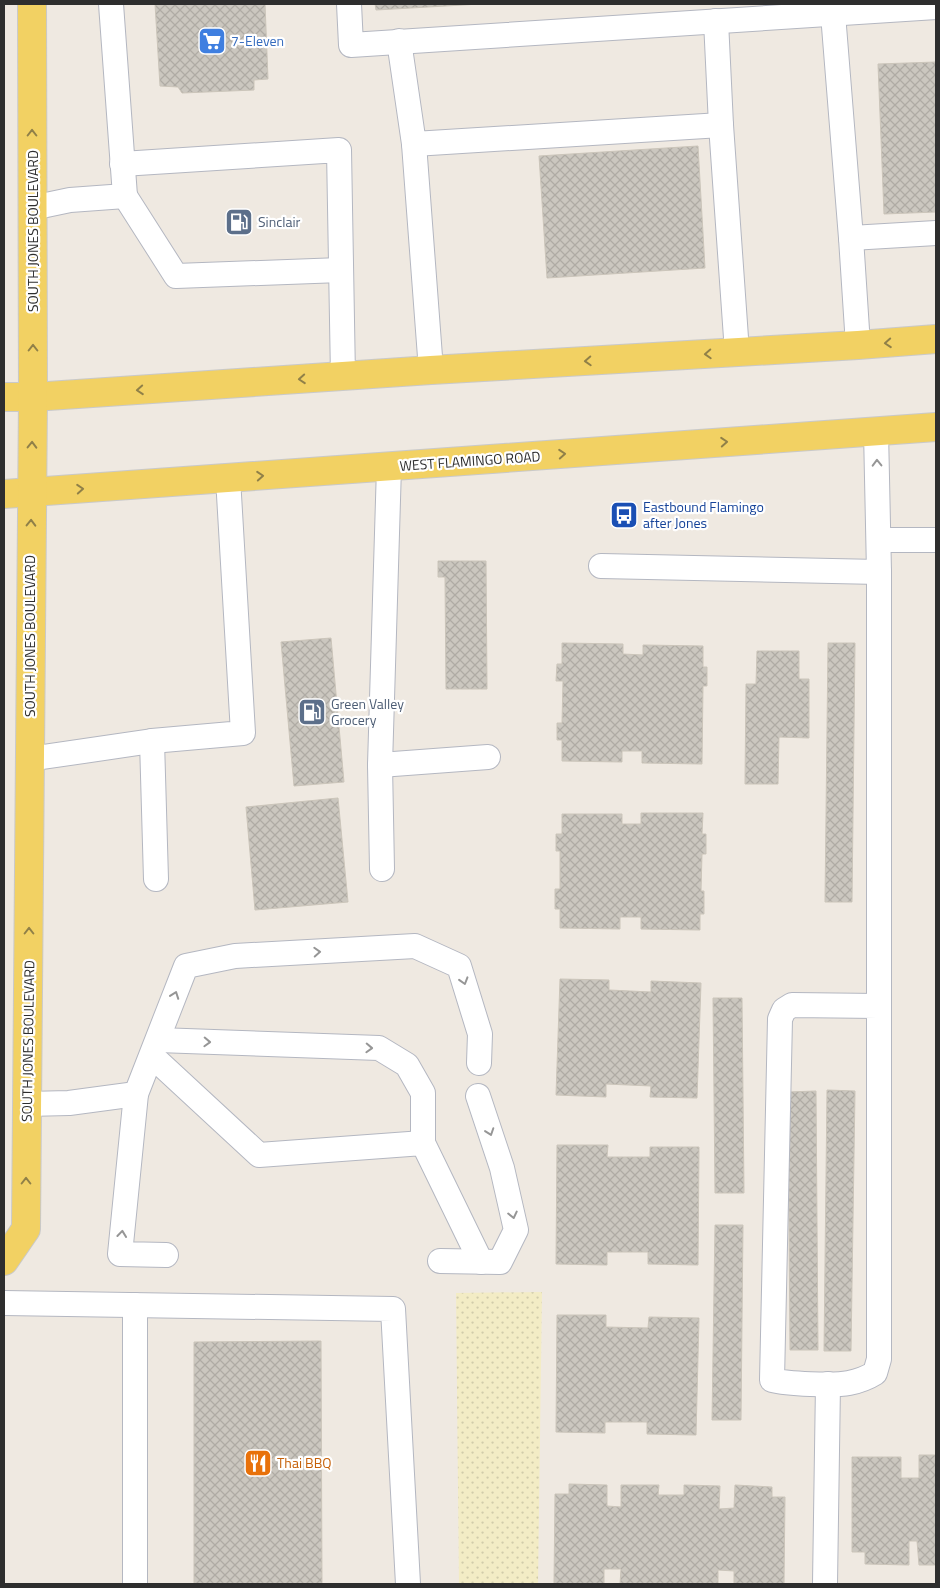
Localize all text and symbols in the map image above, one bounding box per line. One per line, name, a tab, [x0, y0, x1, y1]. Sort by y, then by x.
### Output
supermarket icon: 7-Eleven	[197, 26, 227, 56]
place label: 7-Eleven	[231, 30, 284, 51]
one-way arrow	[27, 129, 37, 137]
street label: SOUTH JONES BOULEVARD	[22, 150, 43, 312]
fuel station icon: Sinclair	[224, 207, 254, 237]
place label: Sinclair	[258, 211, 301, 232]
one-way arrow	[883, 337, 891, 348]
one-way arrow	[28, 344, 38, 352]
one-way arrow	[704, 349, 712, 360]
one-way arrow	[584, 356, 592, 367]
one-way arrow	[298, 374, 306, 385]
one-way arrow	[136, 384, 144, 395]
one-way arrow	[720, 437, 728, 448]
one-way arrow	[27, 440, 37, 448]
street label: WEST FLAMINGO ROAD	[399, 445, 541, 476]
one-way arrow	[558, 449, 566, 460]
one-way arrow	[872, 459, 882, 467]
one-way arrow	[256, 470, 264, 481]
one-way arrow	[77, 483, 85, 494]
place label: Eastbound Flamingo after Jones	[643, 496, 764, 533]
bus stop icon: Eastbound Flamingo after Jones	[609, 500, 639, 530]
one-way arrow	[26, 519, 36, 526]
street label: SOUTH JONES BOULEVARD	[19, 555, 40, 717]
place label: Green Valley Grocery	[331, 693, 404, 730]
fuel station icon: Green Valley Grocery	[297, 697, 327, 727]
one-way arrow	[24, 926, 34, 934]
one-way arrow	[313, 946, 321, 957]
street label: SOUTH JONES BOULEVARD	[16, 960, 39, 1122]
one-way arrow	[458, 976, 468, 984]
one-way arrow	[169, 991, 179, 999]
one-way arrow	[203, 1037, 211, 1047]
one-way arrow	[366, 1043, 373, 1053]
one-way arrow	[484, 1127, 494, 1136]
one-way arrow	[21, 1176, 31, 1184]
one-way arrow	[507, 1211, 518, 1220]
one-way arrow	[116, 1230, 127, 1238]
restaurant icon: Thai BBQ	[243, 1448, 273, 1478]
place label: Thai BBQ	[277, 1452, 332, 1473]

